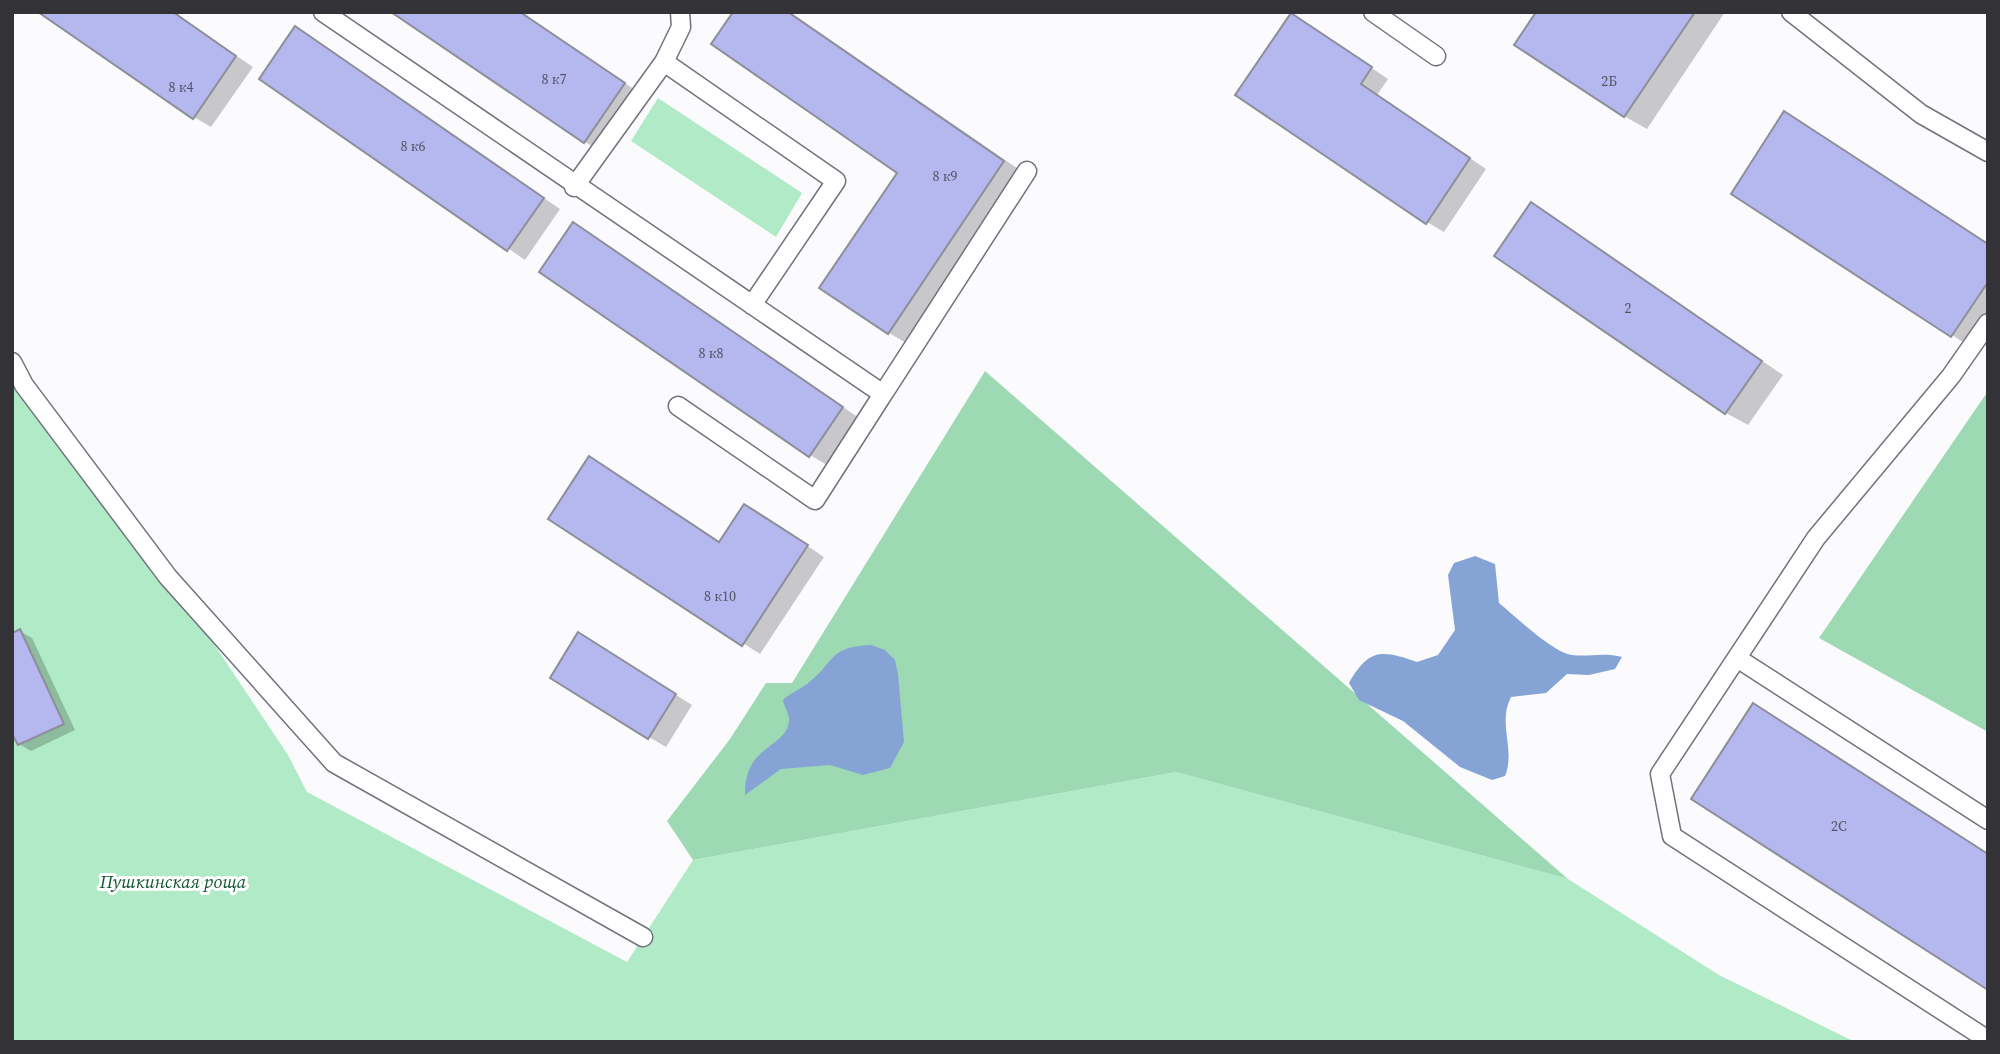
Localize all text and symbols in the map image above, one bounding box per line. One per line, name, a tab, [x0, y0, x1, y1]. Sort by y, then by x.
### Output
house number: 8 к7	[541, 69, 567, 89]
house number: 2Б	[1601, 71, 1617, 91]
house number: 8 к4	[168, 77, 194, 97]
house number: 8 к6	[400, 136, 426, 156]
house number: 8 к9	[932, 166, 958, 186]
house number: 2	[1625, 298, 1632, 318]
house number: 8 к8	[698, 343, 724, 363]
house number: 8 к10	[704, 586, 736, 606]
house number: 2С	[1831, 816, 1847, 836]
park label: Пушкинская роща	[99, 869, 247, 894]

